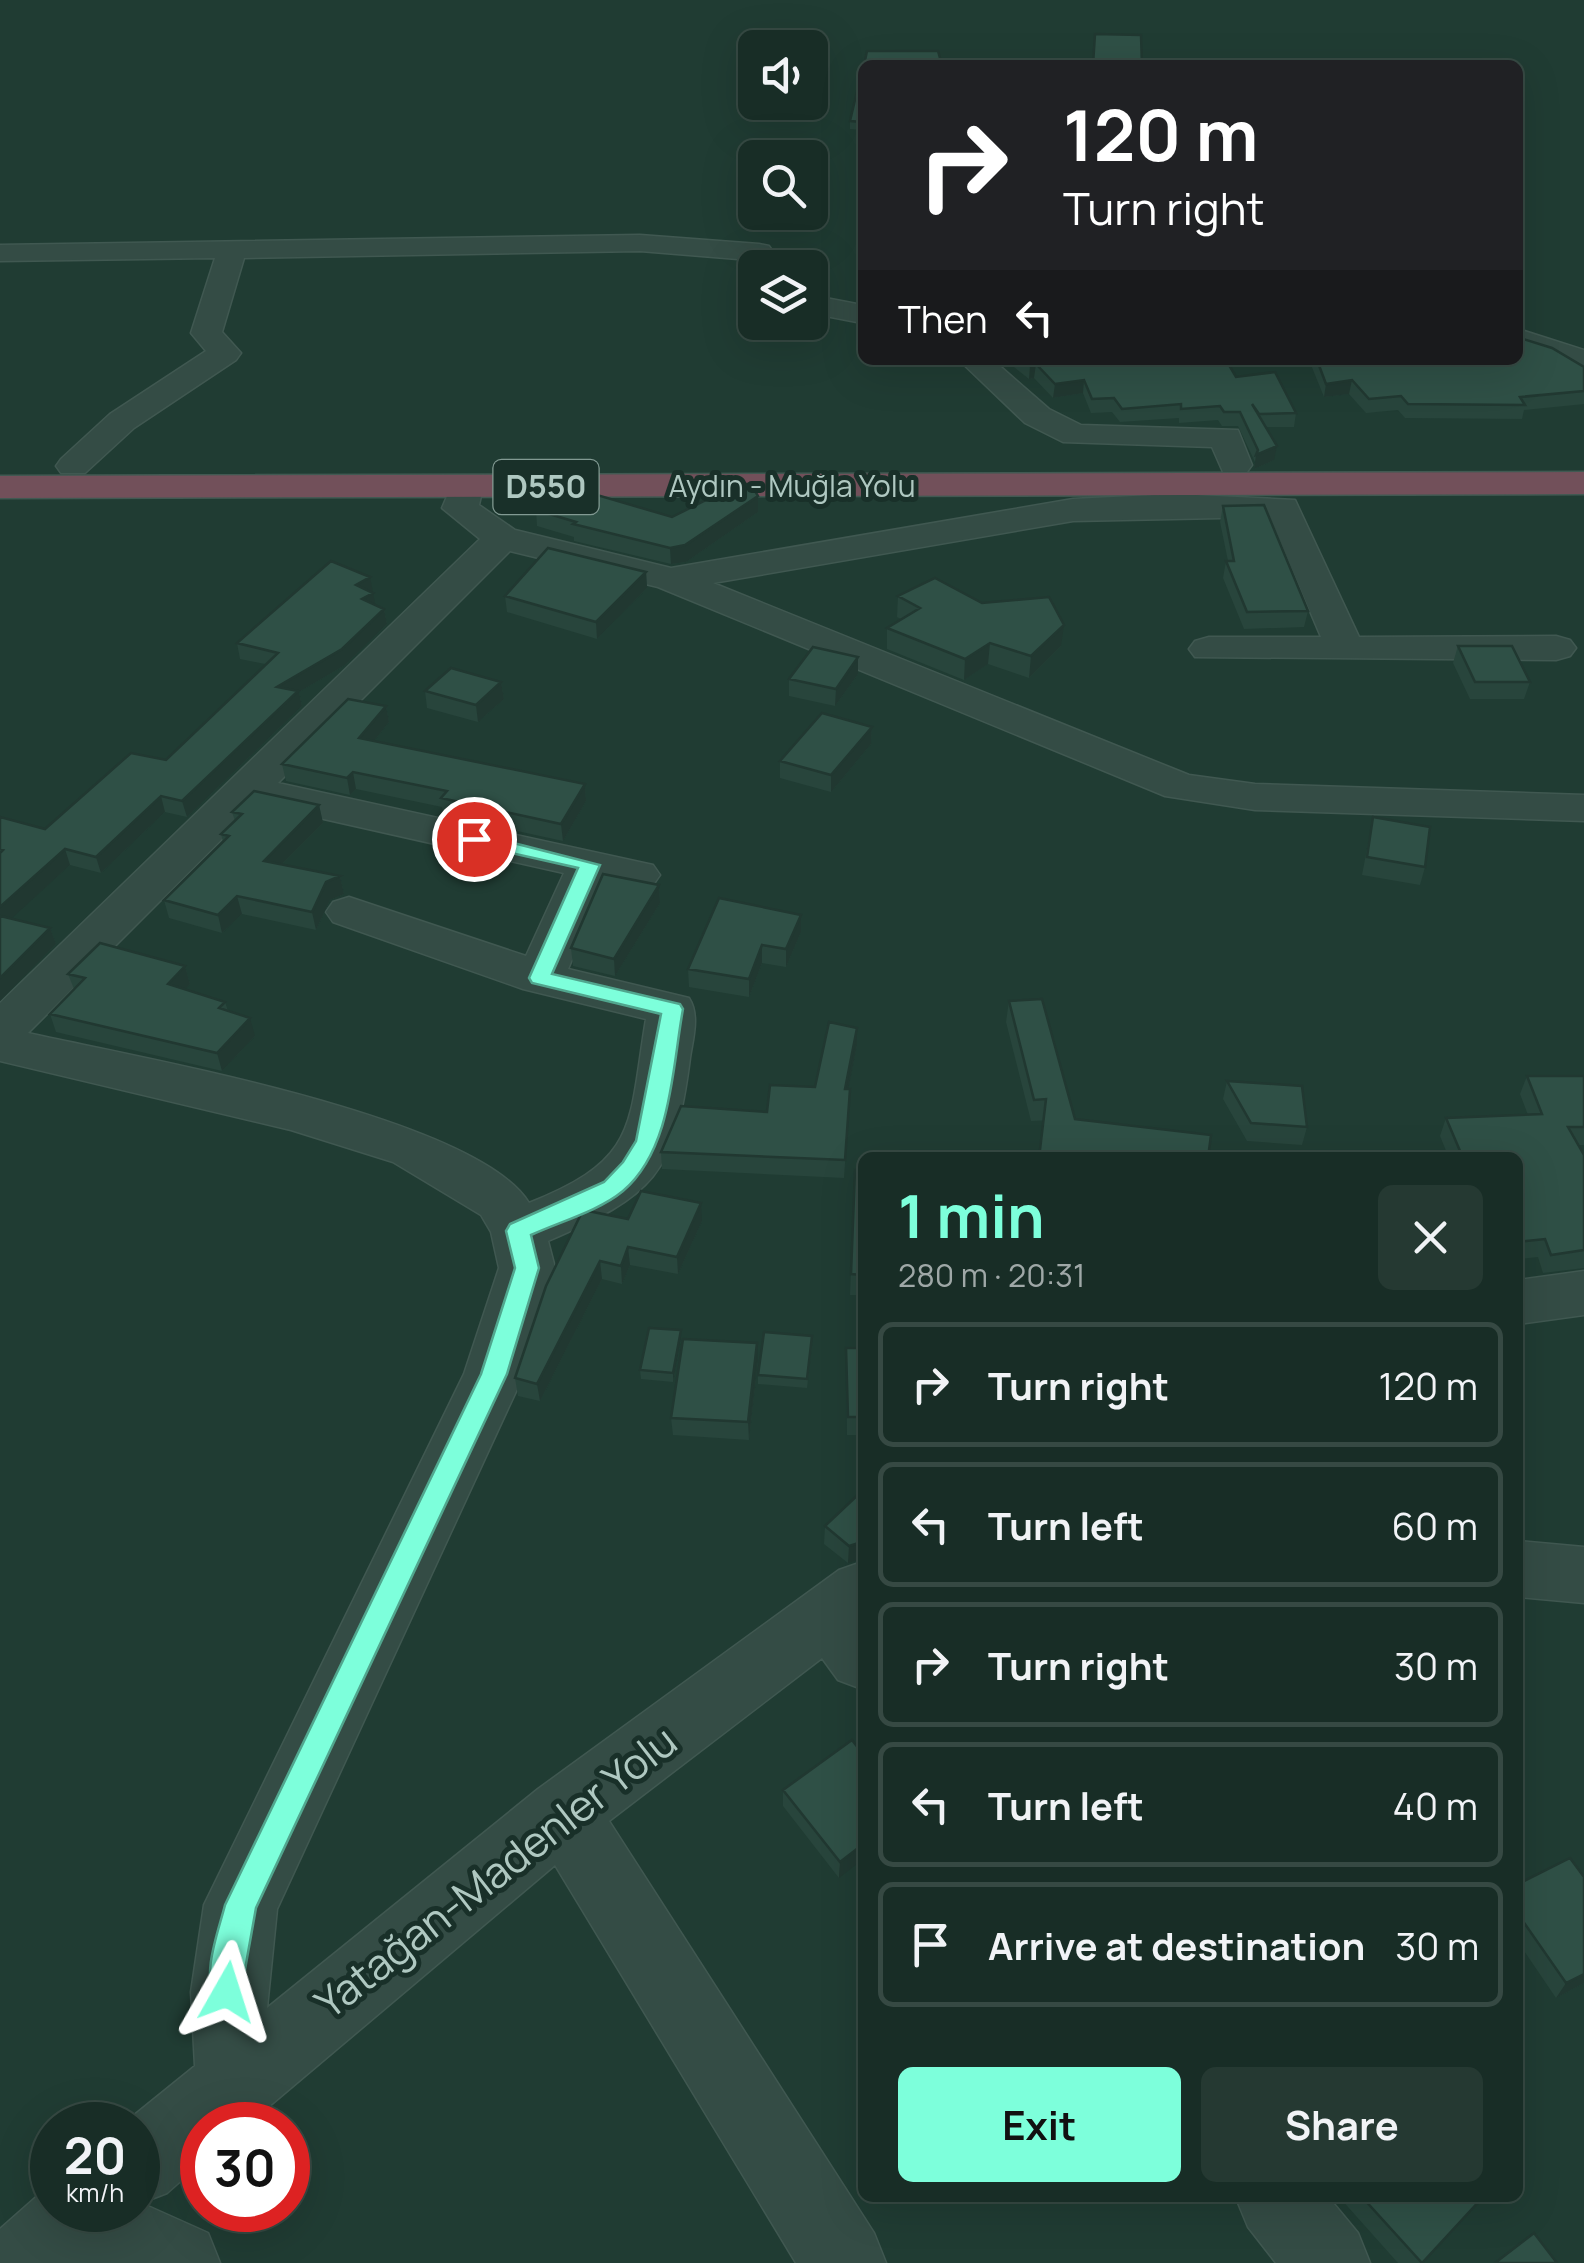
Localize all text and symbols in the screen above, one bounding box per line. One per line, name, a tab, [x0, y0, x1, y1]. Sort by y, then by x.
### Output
map controls	[738, 30, 828, 340]
button: sound	[738, 30, 828, 120]
text: 120 m	[1063, 86, 1258, 182]
icon: right	[898, 100, 1028, 230]
button: search	[738, 140, 828, 230]
text: Turn right	[1063, 177, 1264, 239]
button: layers	[738, 250, 828, 340]
icon: left	[1007, 290, 1062, 345]
text: Then	[898, 292, 987, 344]
road number: D550	[494, 460, 598, 514]
street label: Aydın - Muğla Yolu	[668, 465, 916, 506]
pin	[432, 797, 517, 882]
icon: arrive	[447, 812, 502, 867]
text: 1 min	[898, 1174, 1045, 1256]
button: close	[1378, 1185, 1483, 1290]
text: 280 m · 20:31	[898, 1253, 1085, 1297]
icon: right	[903, 1357, 958, 1412]
text: Turn right	[988, 1359, 1169, 1411]
text: 120 m	[1379, 1359, 1478, 1411]
icon: left	[903, 1497, 958, 1552]
text: Turn left	[988, 1499, 1144, 1551]
text: 60 m	[1391, 1499, 1478, 1551]
icon: right	[903, 1637, 958, 1692]
text: Turn right	[988, 1639, 1169, 1691]
text: 30 m	[1394, 1639, 1478, 1691]
street label: Yatağan-Madenler Yolu	[303, 1712, 688, 2031]
icon: left	[903, 1777, 958, 1832]
text: Turn left	[988, 1779, 1144, 1831]
text: 40 m	[1393, 1779, 1478, 1831]
icon: arrive	[903, 1917, 958, 1972]
text: Arrive at destination	[988, 1919, 1365, 1971]
text: 30 m	[1395, 1919, 1479, 1971]
position arrow	[175, 1940, 279, 2044]
button: Exit	[898, 2067, 1181, 2182]
button: Share	[1201, 2067, 1483, 2182]
speed limit sign: 30	[180, 2102, 310, 2232]
text: 20	[64, 2121, 126, 2189]
text: km/h	[66, 2175, 124, 2210]

